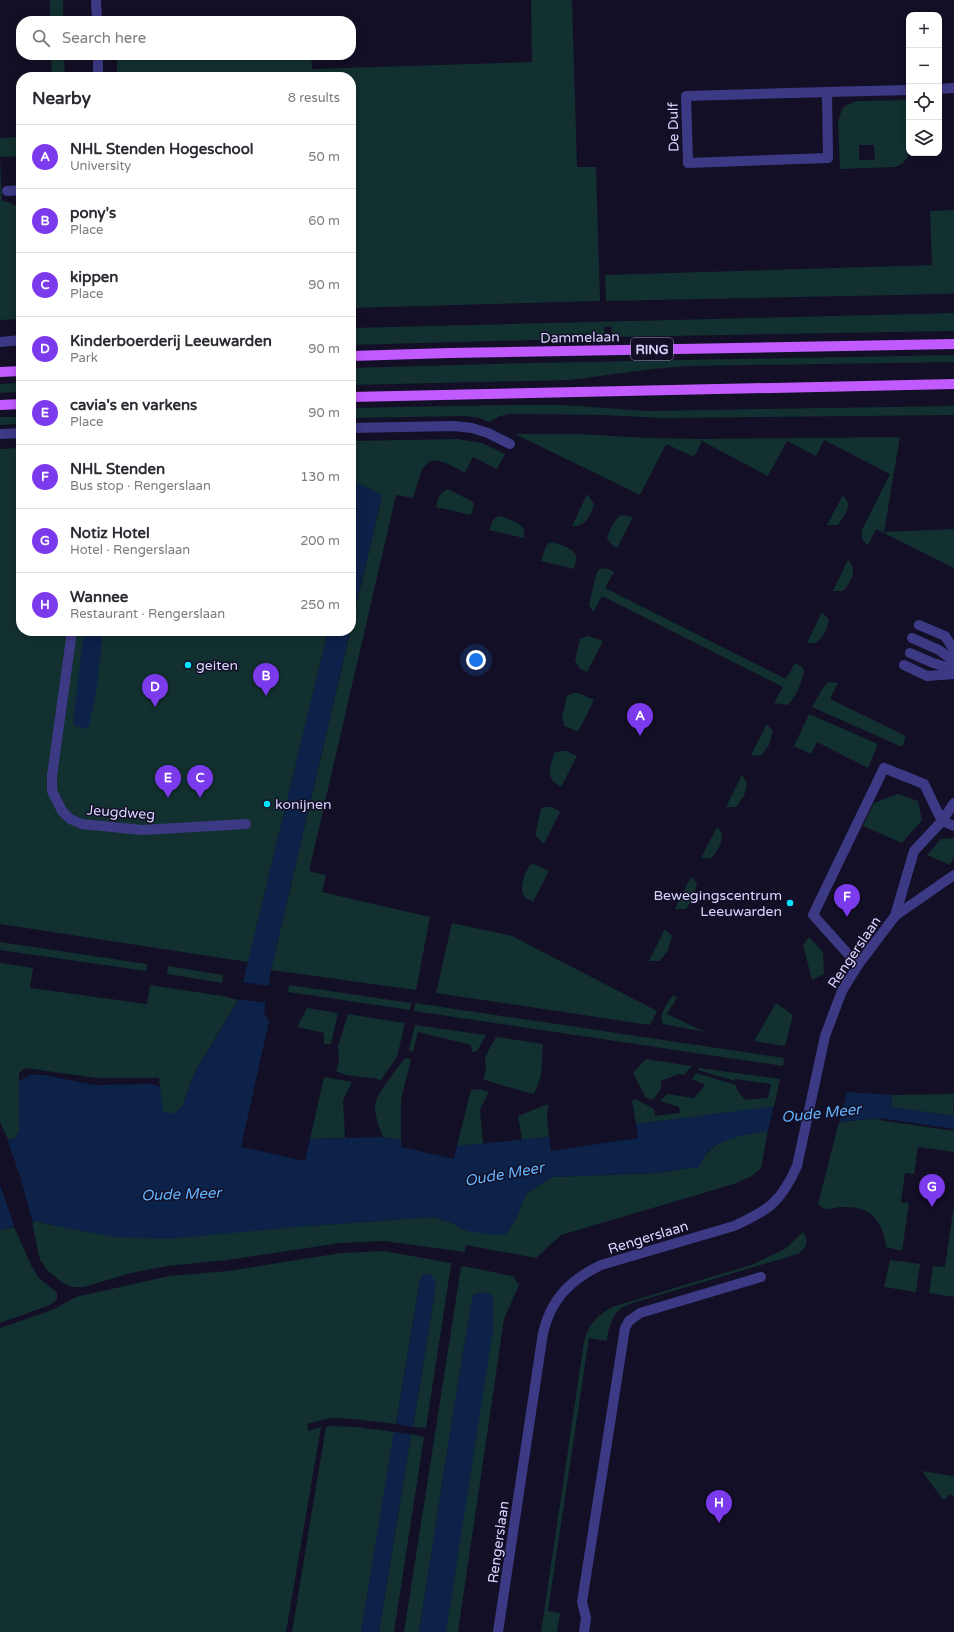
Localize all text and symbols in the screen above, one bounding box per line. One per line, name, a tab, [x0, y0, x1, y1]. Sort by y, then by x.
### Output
map controls	[906, 12, 942, 156]
button: +	[906, 12, 942, 48]
search box	[16, 16, 356, 60]
icon: search	[30, 27, 52, 49]
text: Search here	[62, 29, 146, 47]
button: −	[906, 48, 942, 84]
button: locate	[906, 84, 942, 120]
text: Nearby	[32, 88, 91, 109]
text: 8 results	[288, 90, 340, 106]
street label: De Dulf	[665, 101, 682, 152]
button: layers	[906, 120, 942, 156]
text: NHL Stenden Hogeschool	[70, 140, 254, 158]
text: A	[40, 149, 50, 165]
text: 50 m	[308, 149, 340, 165]
text: University	[70, 158, 131, 174]
text: pony's	[70, 204, 116, 222]
text: B	[40, 213, 50, 229]
text: 60 m	[308, 213, 340, 229]
text: Place	[70, 222, 103, 238]
text: kippen	[70, 268, 118, 286]
text: C	[40, 277, 50, 293]
text: 90 m	[308, 277, 340, 293]
text: Place	[70, 286, 103, 302]
street label: Dammelaan	[540, 328, 620, 347]
text: Kinderboerderij Leeuwarden	[70, 332, 272, 350]
road number: RING	[631, 338, 673, 360]
text: D	[40, 341, 50, 357]
text: 90 m	[308, 341, 340, 357]
text: Park	[70, 350, 98, 366]
text: cavia's en varkens	[70, 396, 197, 414]
text: E	[41, 405, 49, 421]
text: 90 m	[308, 405, 340, 421]
text: Place	[70, 414, 103, 430]
text: NHL Stenden	[70, 460, 165, 478]
text: F	[41, 469, 49, 485]
text: 130 m	[300, 469, 340, 485]
text: Bus stop · Rengerslaan	[70, 478, 211, 494]
text: Notiz Hotel	[70, 524, 150, 542]
text: G	[40, 533, 50, 549]
text: 200 m	[300, 533, 340, 549]
text: Hotel · Rengerslaan	[70, 542, 190, 558]
text: Wannee	[70, 588, 128, 606]
text: H	[40, 597, 50, 613]
text: 250 m	[300, 597, 340, 613]
text: Restaurant · Rengerslaan	[70, 606, 225, 622]
your location	[466, 650, 486, 670]
place label: geiten	[196, 657, 238, 674]
marker: geiten	[183, 660, 193, 670]
pin: B	[253, 663, 279, 696]
pin: D	[142, 674, 168, 707]
pin: A	[627, 703, 653, 736]
pin: E	[155, 765, 181, 798]
pin: C	[187, 765, 213, 798]
place label: konijnen	[275, 796, 332, 813]
marker: konijnen	[262, 799, 272, 809]
street label: Jeugdweg	[86, 802, 156, 823]
pin: F	[834, 884, 860, 917]
place label: Bewegingscentrum Leeuwarden	[653, 887, 782, 920]
marker: Bewegingscentrum Leeuwarden	[785, 898, 795, 908]
street label: Rengerslaan	[824, 913, 885, 991]
water label: Oude Meer	[780, 1100, 864, 1126]
water label: Oude Meer	[463, 1158, 547, 1190]
pin: G	[919, 1174, 945, 1207]
water label: Oude Meer	[141, 1184, 224, 1204]
street label: Rengerslaan	[606, 1217, 690, 1258]
pin: H	[706, 1490, 732, 1523]
street label: Rengerslaan	[484, 1500, 513, 1584]

